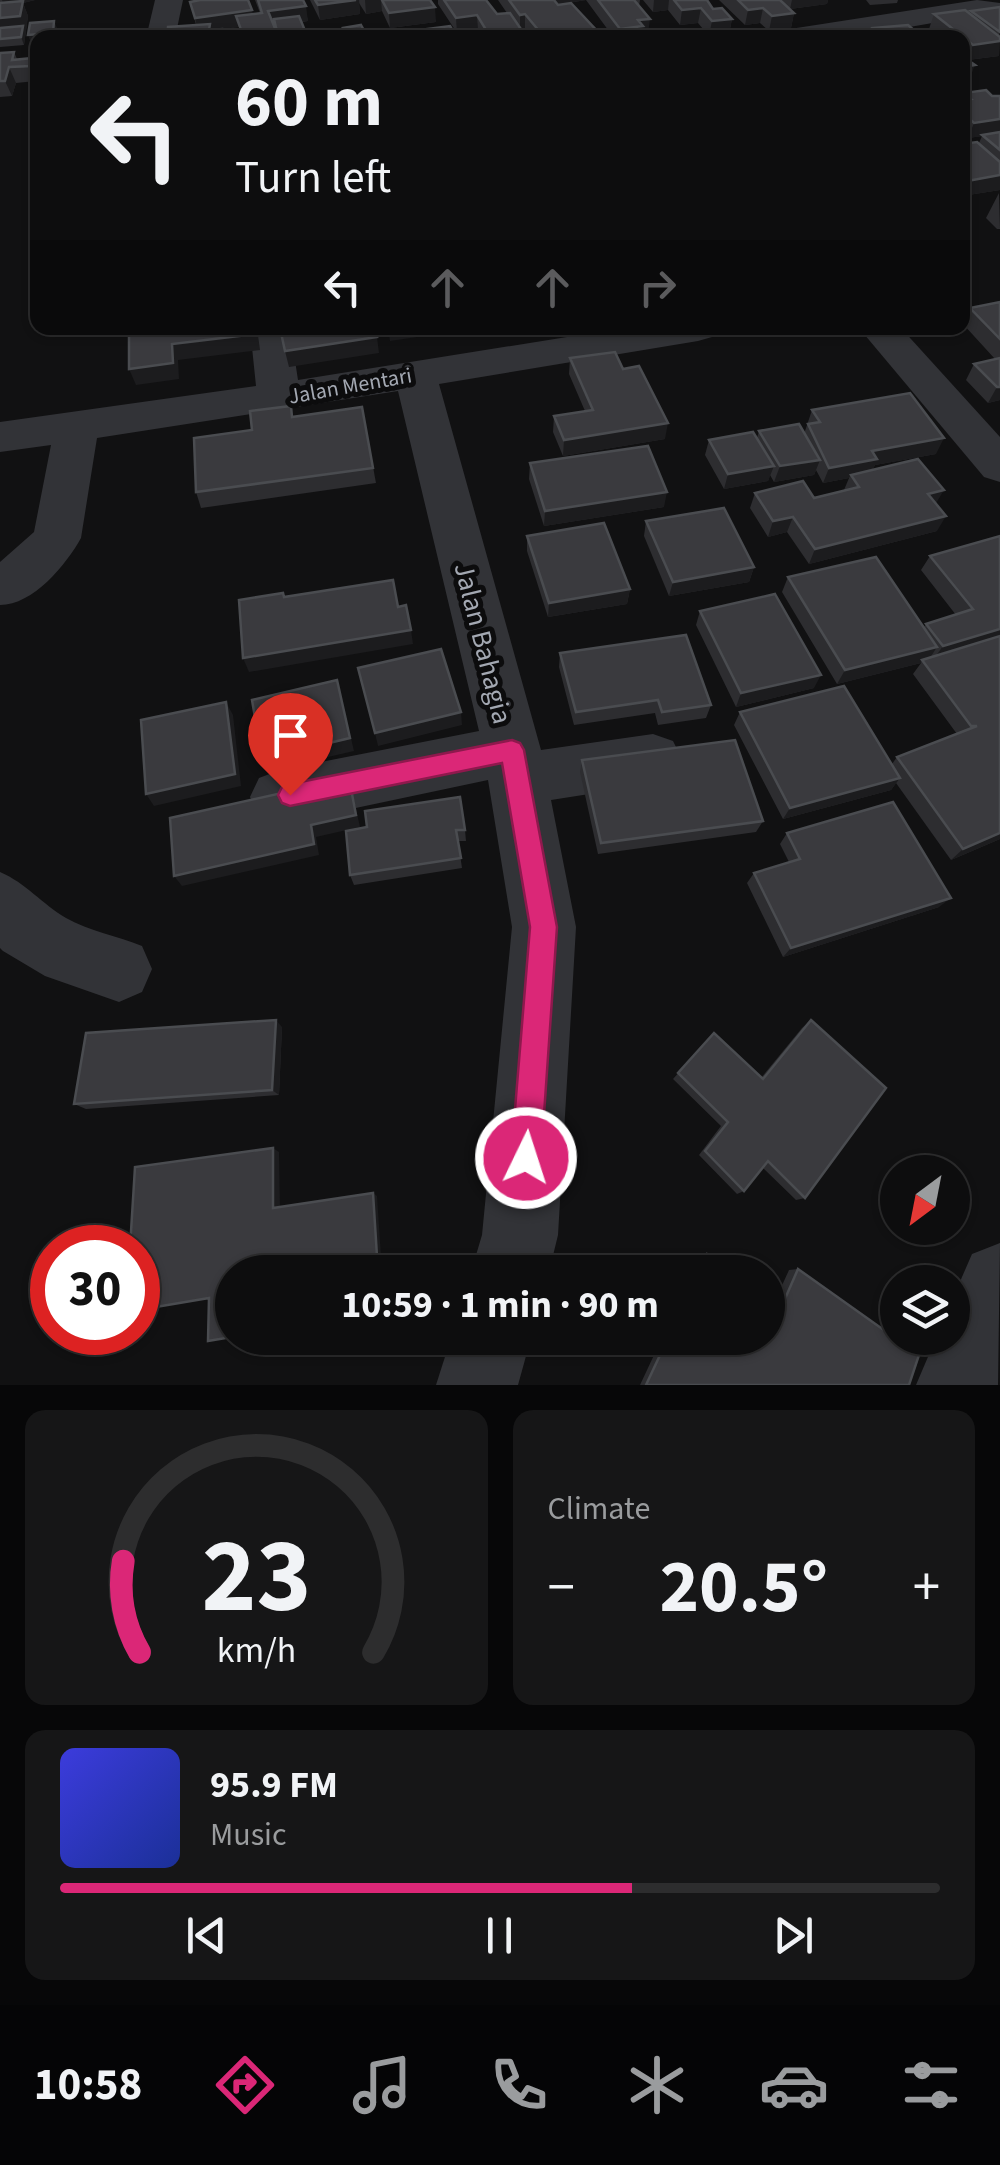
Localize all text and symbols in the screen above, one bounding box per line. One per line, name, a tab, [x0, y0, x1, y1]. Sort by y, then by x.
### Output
text: 60 m	[235, 53, 383, 153]
icon: left	[70, 70, 200, 200]
text: Turn left	[235, 146, 391, 210]
icon: left	[315, 260, 370, 315]
icon: ahead	[420, 260, 475, 315]
icon: ahead	[525, 260, 580, 315]
icon: right	[630, 260, 685, 315]
street label: Jalan Mentari	[286, 359, 414, 413]
street label: Jalan Bahagia	[444, 558, 522, 728]
pin	[248, 693, 333, 796]
icon: arrive	[263, 708, 318, 763]
position arrow	[474, 1106, 578, 1210]
north arrow	[880, 1155, 970, 1245]
map controls	[880, 1155, 970, 1355]
speed limit sign: 30	[30, 1225, 160, 1355]
button: layers	[880, 1265, 970, 1355]
text: 10:59 · 1 min · 90 m	[341, 1278, 659, 1332]
text: Climate	[548, 1486, 650, 1532]
text: 23	[201, 1504, 311, 1652]
text: 20.5°	[659, 1534, 828, 1641]
text: −	[548, 1549, 575, 1627]
text: +	[913, 1549, 940, 1627]
text: km/h	[217, 1625, 296, 1676]
text: 95.9 FM	[210, 1758, 338, 1812]
text: Music	[210, 1812, 287, 1858]
icon: previous	[179, 1908, 234, 1963]
icon: pause	[472, 1908, 527, 1963]
icon: next	[766, 1908, 821, 1963]
icon: directions	[210, 2050, 280, 2120]
icon: music	[347, 2050, 417, 2120]
icon: phone	[484, 2050, 554, 2120]
icon: climate	[622, 2050, 692, 2120]
icon: car	[759, 2050, 829, 2120]
icon: filters	[896, 2050, 966, 2120]
text: 10:58	[34, 2053, 142, 2117]

